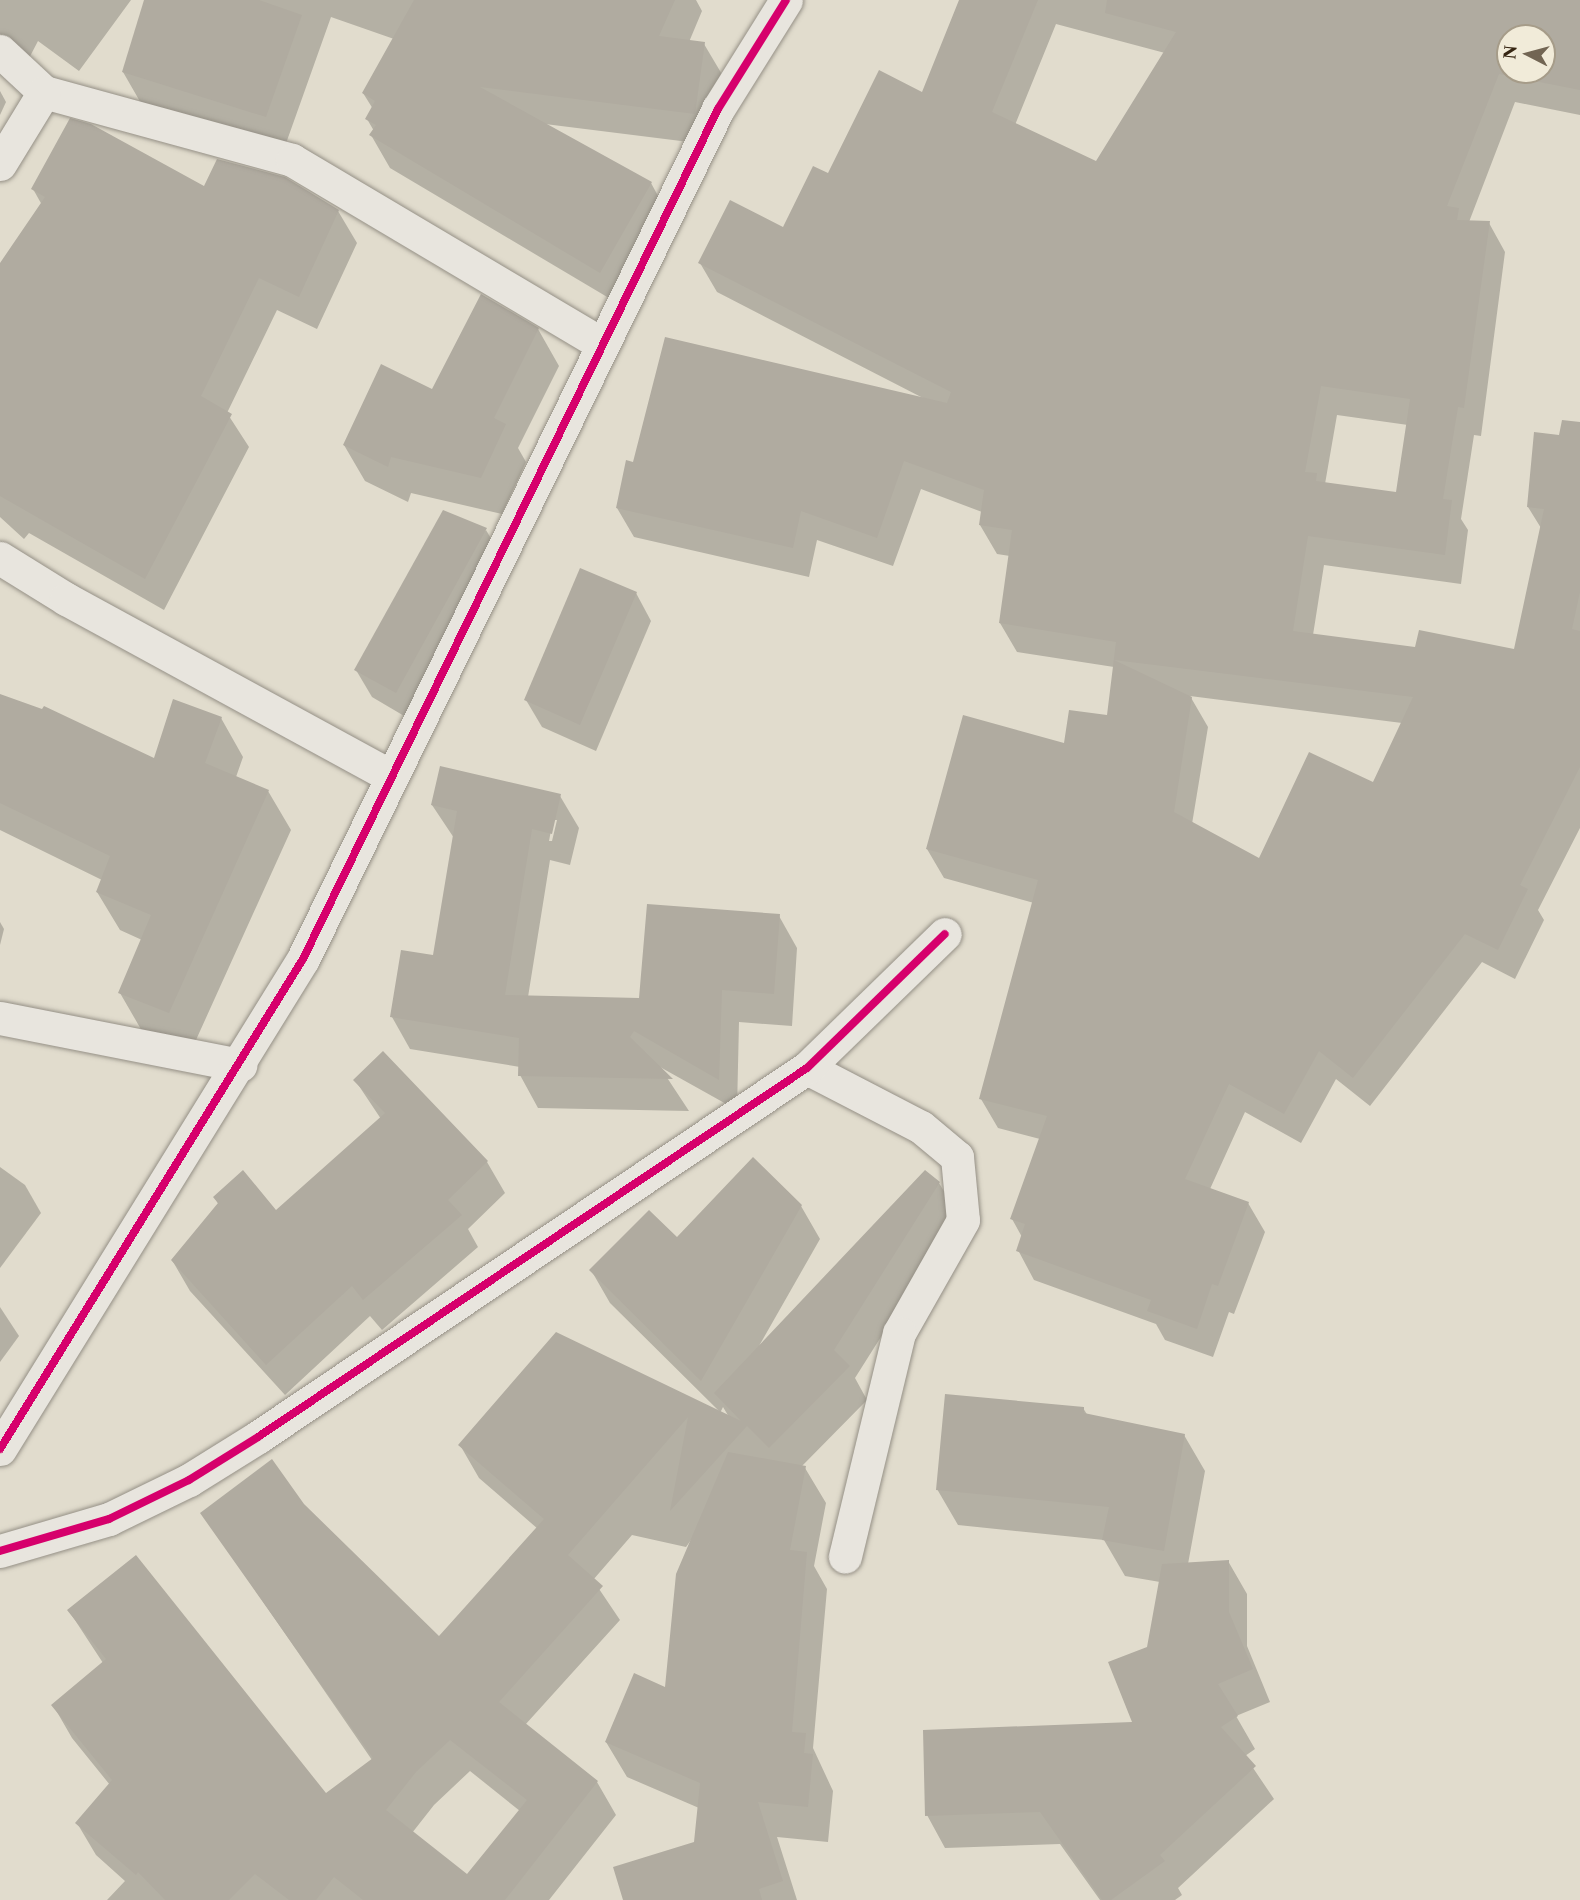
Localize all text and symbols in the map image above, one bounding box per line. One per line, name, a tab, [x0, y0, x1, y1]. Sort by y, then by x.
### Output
north arrow	[1496, 24, 1556, 84]
text: N	[1499, 44, 1521, 60]

